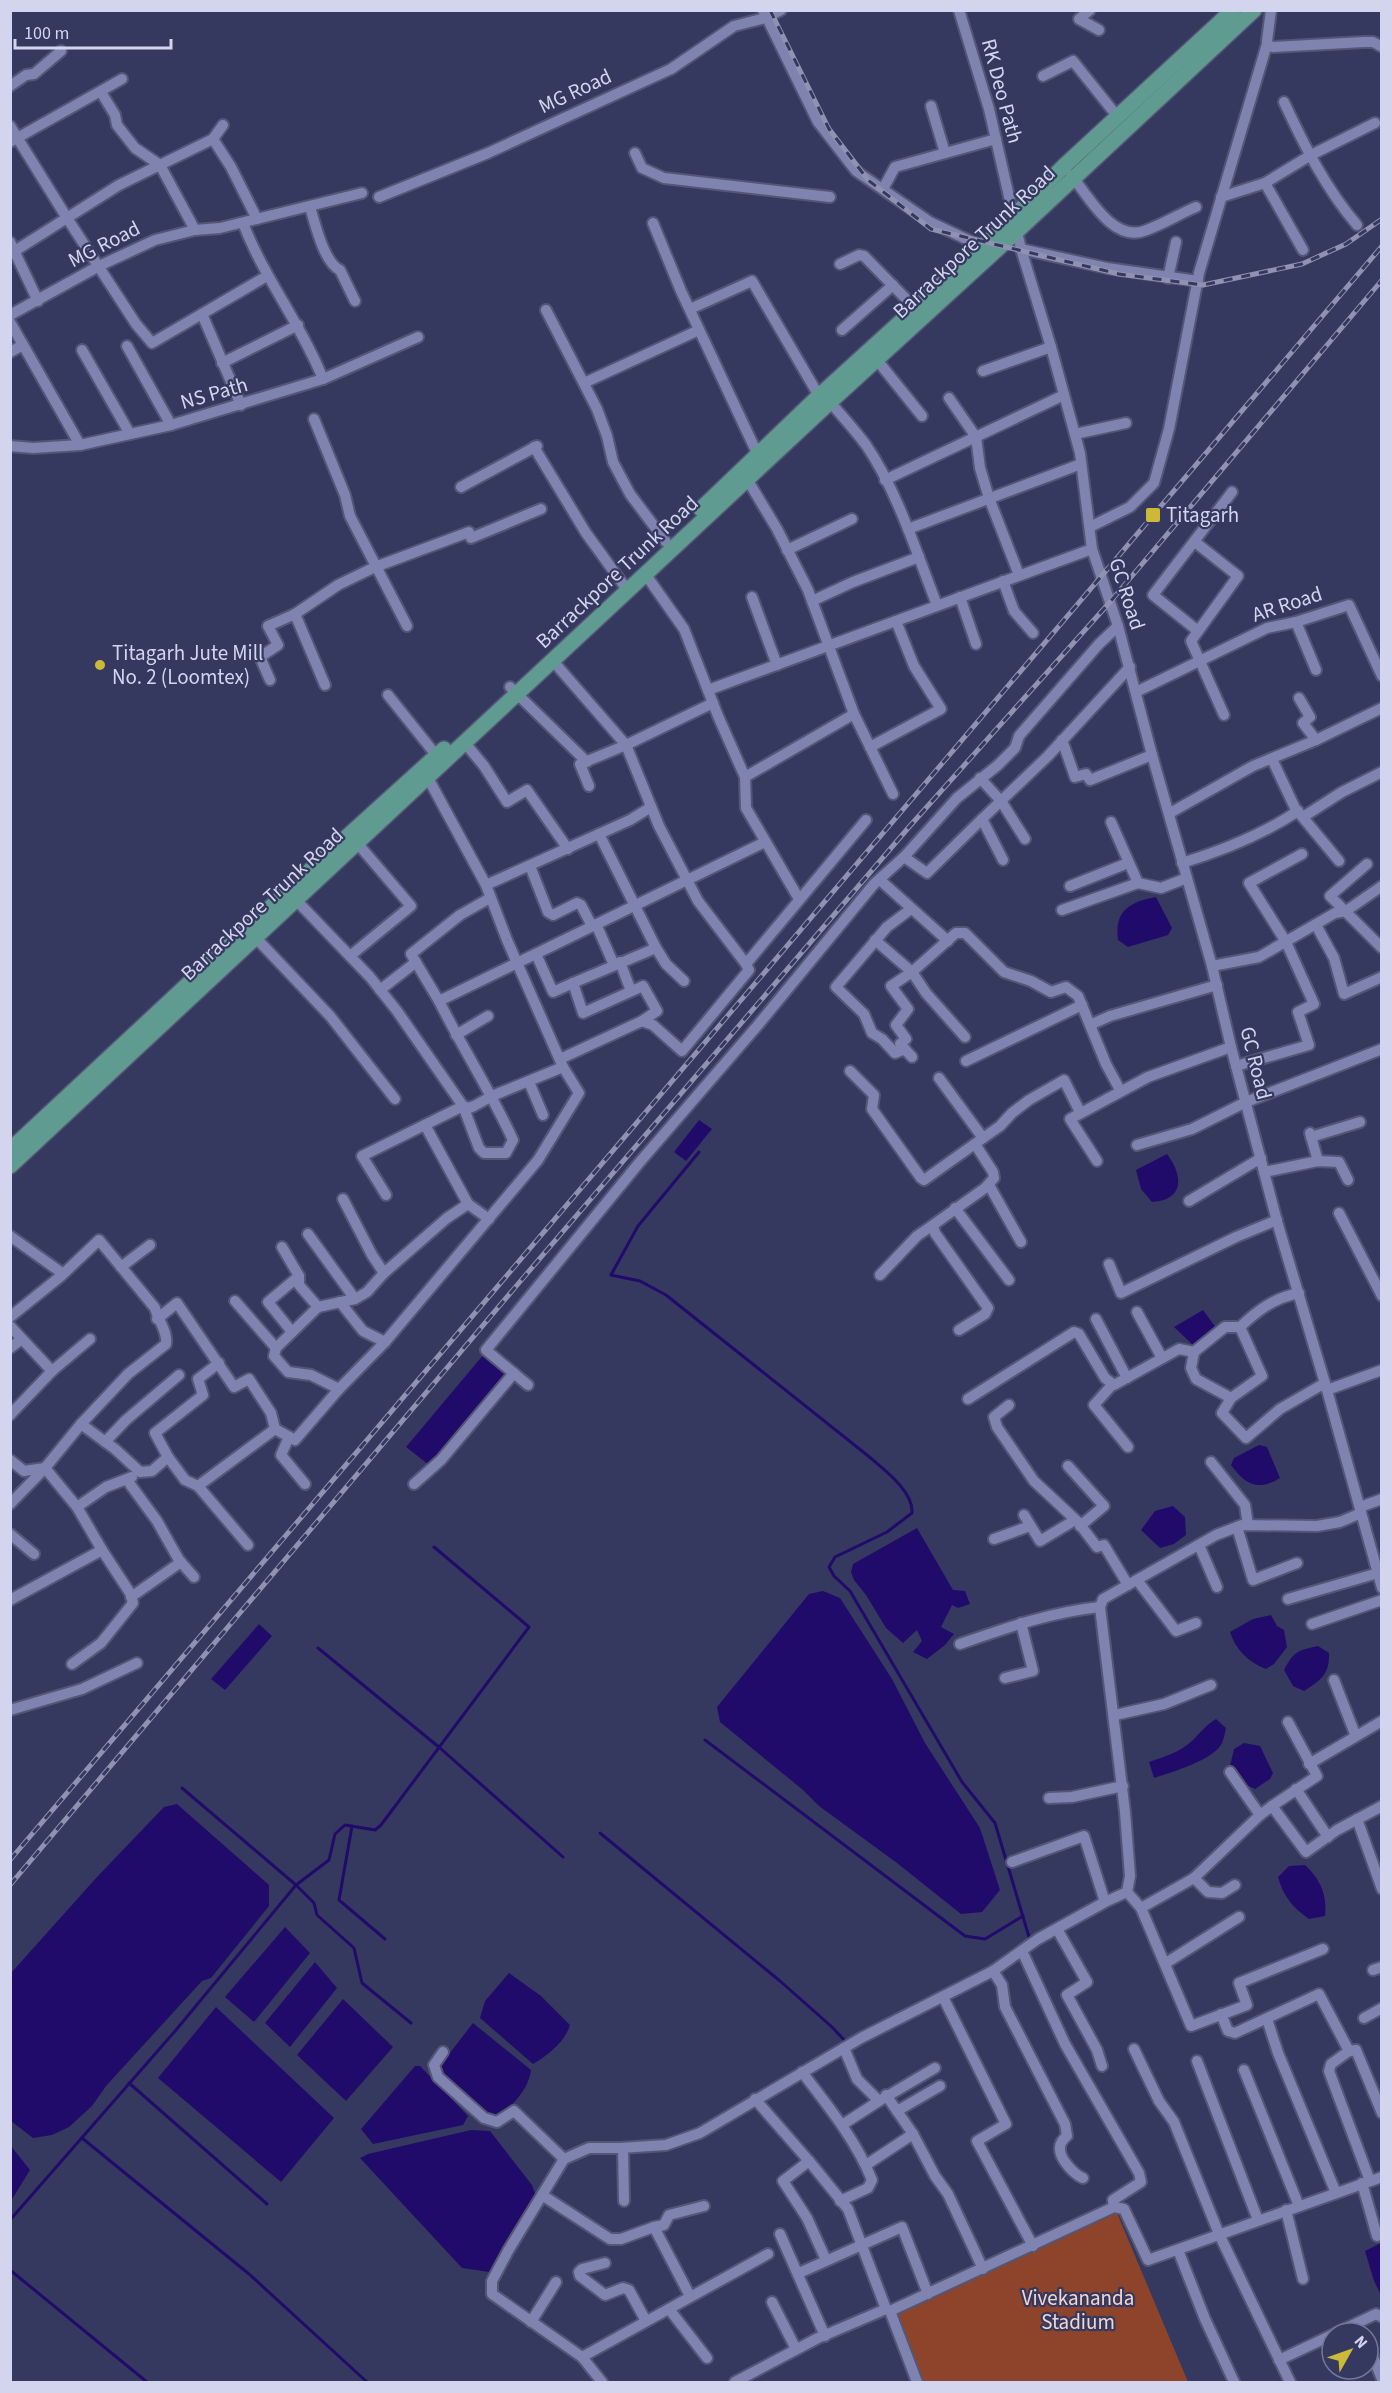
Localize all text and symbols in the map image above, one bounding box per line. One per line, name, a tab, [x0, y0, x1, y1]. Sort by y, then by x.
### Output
scale bar	[15, 12, 171, 50]
text: 100 m	[24, 21, 69, 46]
street label: RK Deo Path	[974, 35, 1030, 147]
street label: MG Road	[534, 61, 616, 121]
street label: Barrackpore Trunk Road	[886, 159, 1062, 325]
street label: MG Road	[63, 213, 145, 275]
street label: NS Path	[177, 369, 251, 417]
street label: Barrackpore Trunk Road	[529, 489, 705, 655]
place label: Titagarh	[1166, 500, 1239, 530]
marker: Titagarh	[1144, 506, 1162, 524]
street label: GC Road	[1101, 554, 1153, 634]
street label: AR Road	[1248, 579, 1326, 629]
place label: Titagarh Jute Mill No. 2 (Loomtex)	[112, 638, 263, 692]
marker: Titagarh Jute Mill No. 2 (Loomtex)	[93, 658, 107, 672]
street label: Barrackpore Trunk Road	[174, 821, 350, 987]
street label: GC Road	[1232, 1023, 1280, 1103]
park label: Vivekananda Stadium	[1022, 2283, 1134, 2337]
north arrow	[1320, 2321, 1380, 2381]
text: N	[1349, 2331, 1373, 2353]

